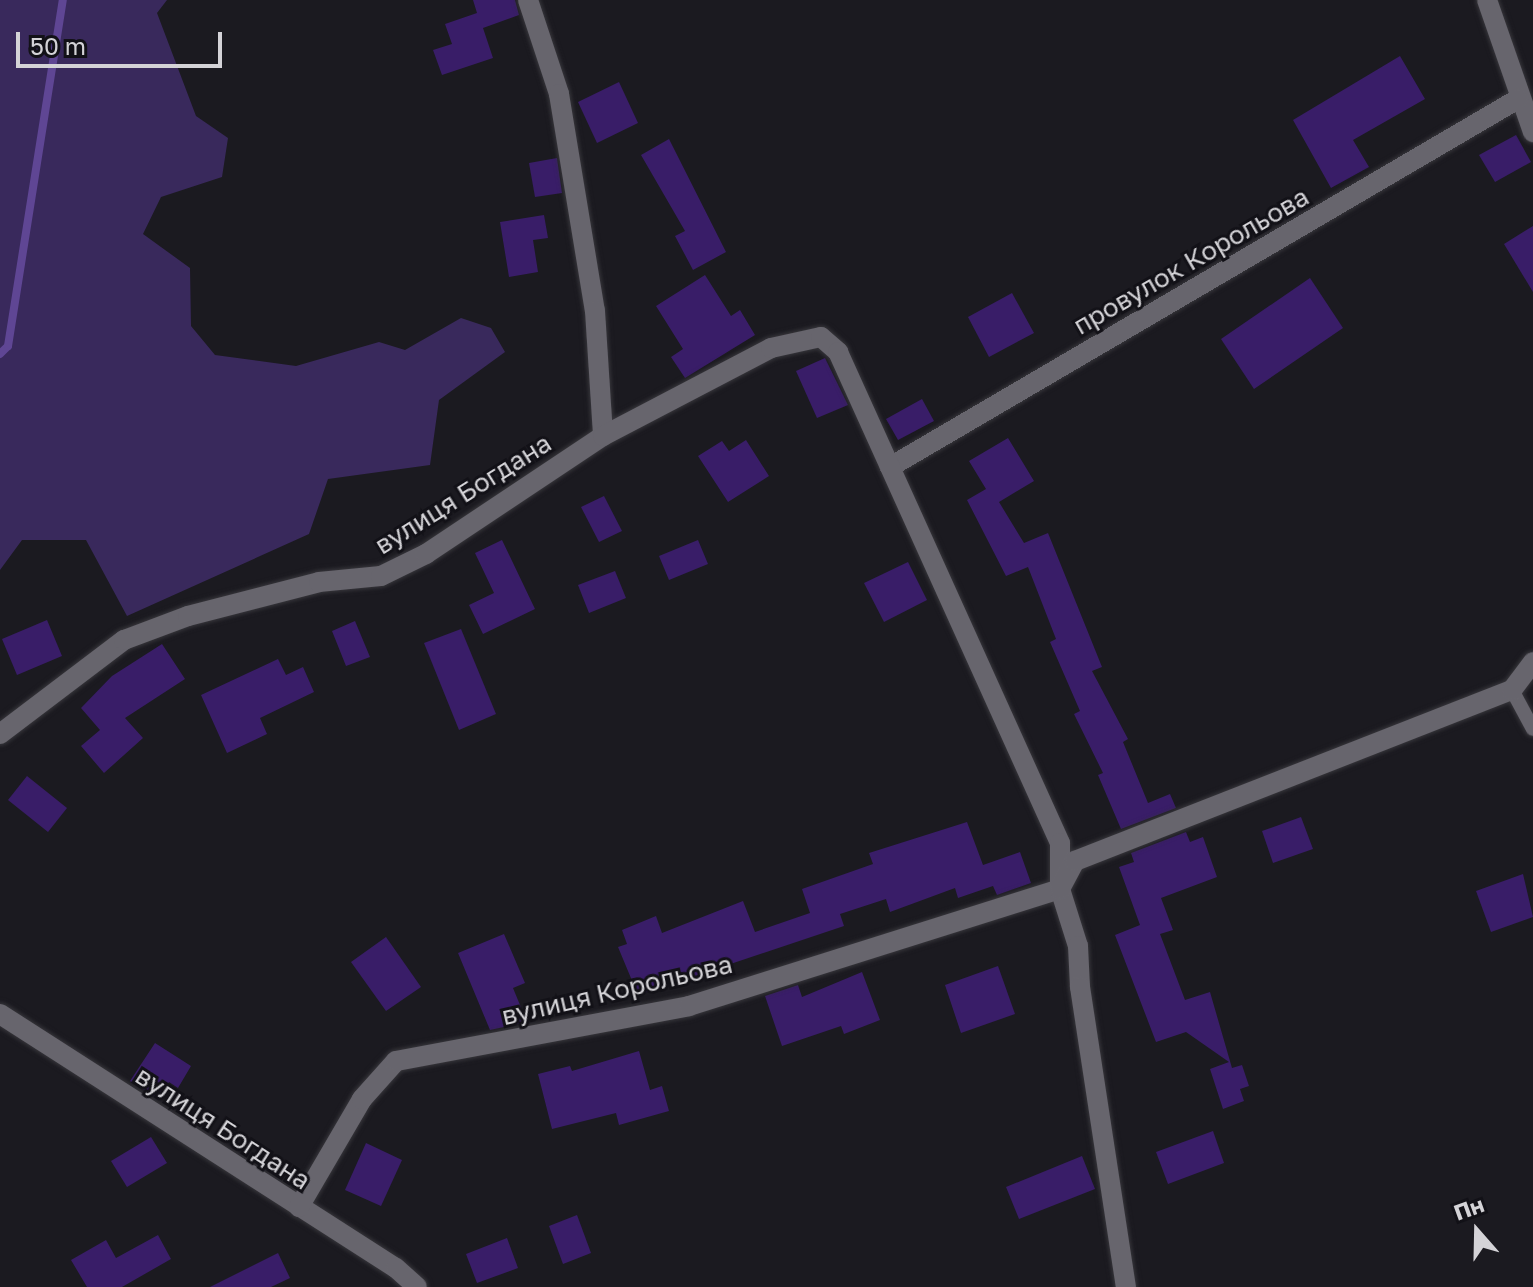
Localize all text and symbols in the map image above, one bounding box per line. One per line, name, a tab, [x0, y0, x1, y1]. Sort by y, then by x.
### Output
scale bar	[20, 16, 226, 66]
text: 50 m	[30, 31, 86, 60]
street label: провулок Корольова	[1068, 181, 1314, 341]
street label: вулиця Богдана	[369, 427, 557, 561]
street label: вулиця Корольова	[499, 948, 735, 1032]
street label: вулиця Богдана	[130, 1060, 316, 1196]
text: Пн	[1450, 1190, 1487, 1226]
north arrow	[1437, 1191, 1517, 1271]

